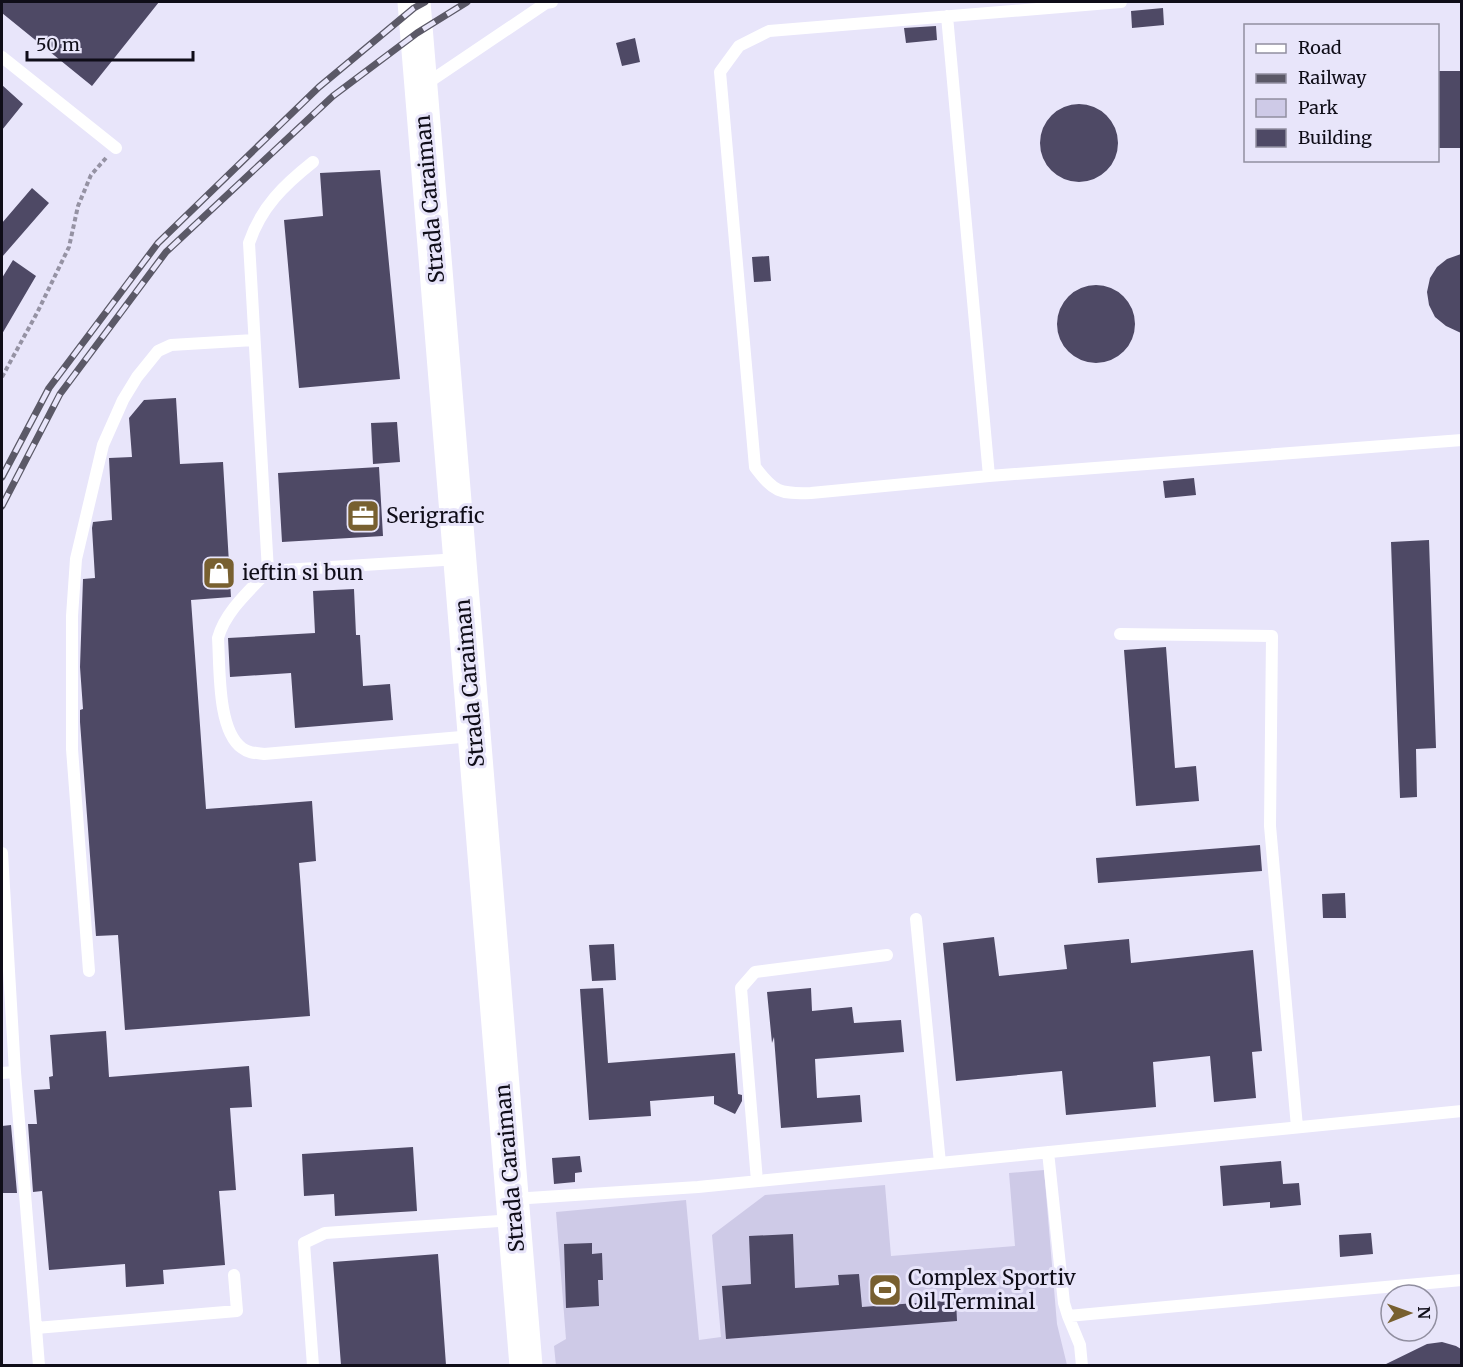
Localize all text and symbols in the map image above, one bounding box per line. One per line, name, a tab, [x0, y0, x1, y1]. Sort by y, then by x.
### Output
scale bar	[27, 24, 194, 62]
legend	[1244, 24, 1439, 162]
text: 50 m	[36, 33, 80, 56]
text: Road	[1298, 36, 1342, 59]
text: Railway	[1298, 66, 1367, 89]
text: Park	[1298, 96, 1339, 119]
street label: Strada Caraiman	[409, 114, 450, 284]
text: Building	[1298, 126, 1372, 149]
office icon: Serigrafic	[345, 498, 381, 534]
place label: Serigrafic	[386, 502, 485, 529]
shop icon: ieftin si bun	[201, 555, 237, 591]
place label: ieftin si bun	[242, 559, 363, 586]
street label: Strada Caraiman	[449, 598, 490, 768]
street label: Strada Caraiman	[489, 1083, 530, 1253]
place label: Complex Sportiv Oil Terminal	[908, 1264, 1077, 1315]
sports icon: Complex Sportiv Oil Terminal	[867, 1272, 903, 1308]
north arrow	[1379, 1283, 1439, 1343]
text: N	[1414, 1306, 1434, 1320]

